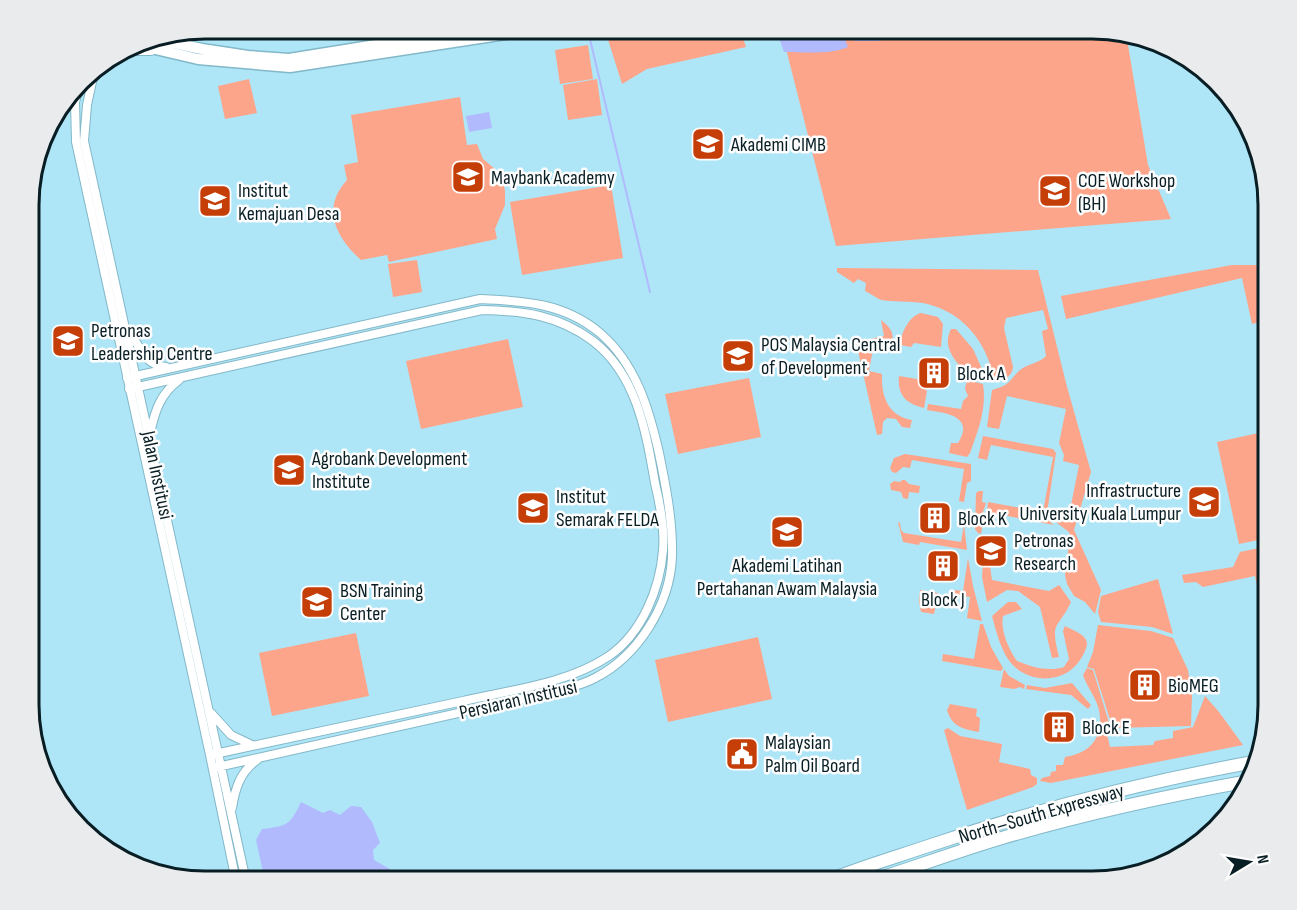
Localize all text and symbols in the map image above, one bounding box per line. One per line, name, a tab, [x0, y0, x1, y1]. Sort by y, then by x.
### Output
school or university icon: Akademi CIMB	[690, 126, 726, 162]
place label: Akademi CIMB	[730, 133, 826, 157]
school or university icon: Maybank Academy	[450, 159, 486, 195]
place label: Maybank Academy	[491, 166, 615, 190]
place label: COE Workshop (BH)	[1078, 169, 1175, 216]
school or university icon: COE Workshop (BH)	[1037, 173, 1073, 209]
place label: Institut Kemajuan Desa	[238, 179, 339, 226]
school or university icon: Institut Kemajuan Desa	[197, 183, 233, 219]
place label: Petronas Leadership Centre	[91, 319, 212, 366]
school or university icon: Petronas Leadership Centre	[50, 323, 86, 359]
place label: POS Malaysia Central of Development	[761, 333, 900, 380]
school or university icon: POS Malaysia Central of Development	[720, 338, 756, 374]
building icon: Block A	[916, 355, 952, 391]
place label: Block A	[957, 362, 1006, 386]
street label: Jalan Institusi	[136, 428, 178, 522]
place label: Agrobank Development Institute	[311, 447, 467, 494]
school or university icon: Agrobank Development Institute	[271, 452, 307, 488]
place label: Infrastructure University Kuala Lumpur	[1019, 479, 1181, 526]
school or university icon: Infrastructure University Kuala Lumpur	[1186, 484, 1222, 520]
place label: Institut Semarak FELDA	[556, 485, 659, 532]
school or university icon: Institut Semarak FELDA	[515, 490, 551, 526]
building icon: Block K	[917, 500, 953, 536]
place label: Block K	[958, 507, 1007, 531]
school or university icon: Akademi Latihan Pertahanan Awam Malaysia	[769, 514, 805, 550]
place label: Petronas Research	[1014, 529, 1076, 576]
school or university icon: Petronas Research	[973, 533, 1009, 569]
building icon: Block J	[925, 548, 961, 584]
place label: Akademi Latihan Pertahanan Awam Malaysia	[697, 554, 877, 601]
place label: BSN Training Center	[340, 579, 423, 626]
school or university icon: BSN Training Center	[299, 584, 335, 620]
place label: Block J	[921, 588, 965, 612]
building icon: BioMEG	[1127, 667, 1163, 703]
place label: BioMEG	[1168, 674, 1219, 698]
street label: Persiaran Institusi	[457, 675, 580, 725]
building icon: Block E	[1041, 709, 1077, 745]
place label: Block E	[1082, 716, 1130, 740]
place label: Malaysian Palm Oil Board	[765, 731, 860, 778]
public building icon: Malaysian Palm Oil Board	[724, 736, 760, 772]
street label: North–South Expressway	[956, 779, 1127, 849]
north arrow	[1219, 832, 1279, 892]
text: N	[1252, 853, 1272, 865]

